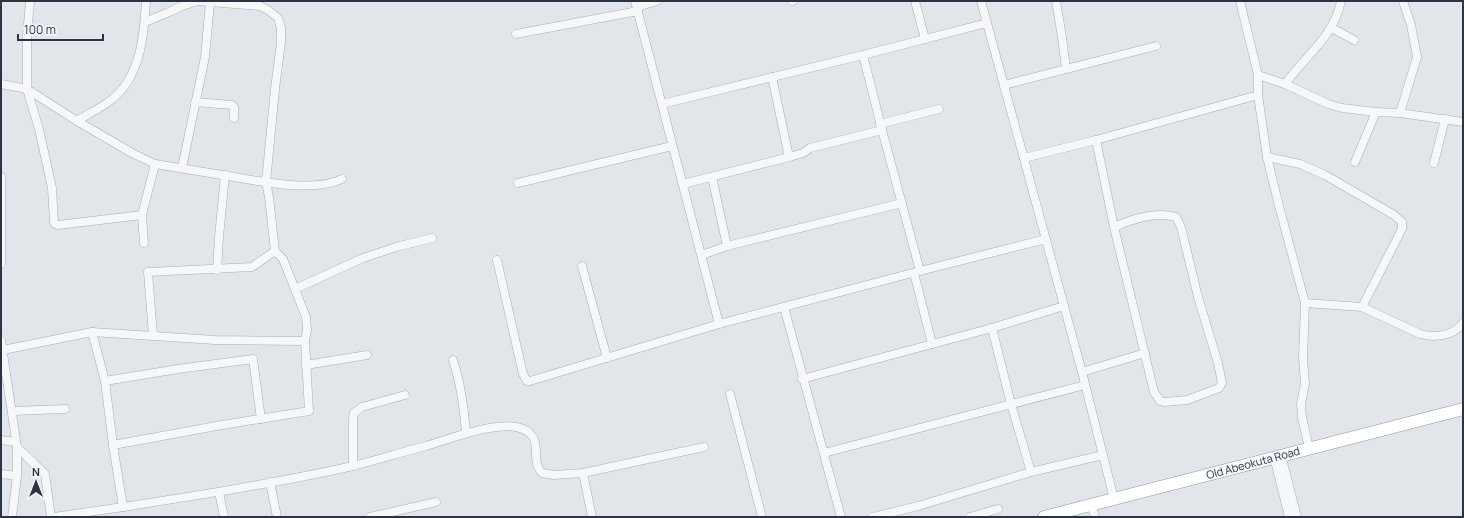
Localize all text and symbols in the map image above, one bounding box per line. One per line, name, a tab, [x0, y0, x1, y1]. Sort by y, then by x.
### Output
scale bar	[18, 16, 103, 42]
text: 100 m	[24, 21, 56, 38]
street label: Old Abeokuta Road	[1204, 443, 1301, 482]
north arrow	[16, 462, 56, 502]
text: N	[32, 464, 40, 479]

